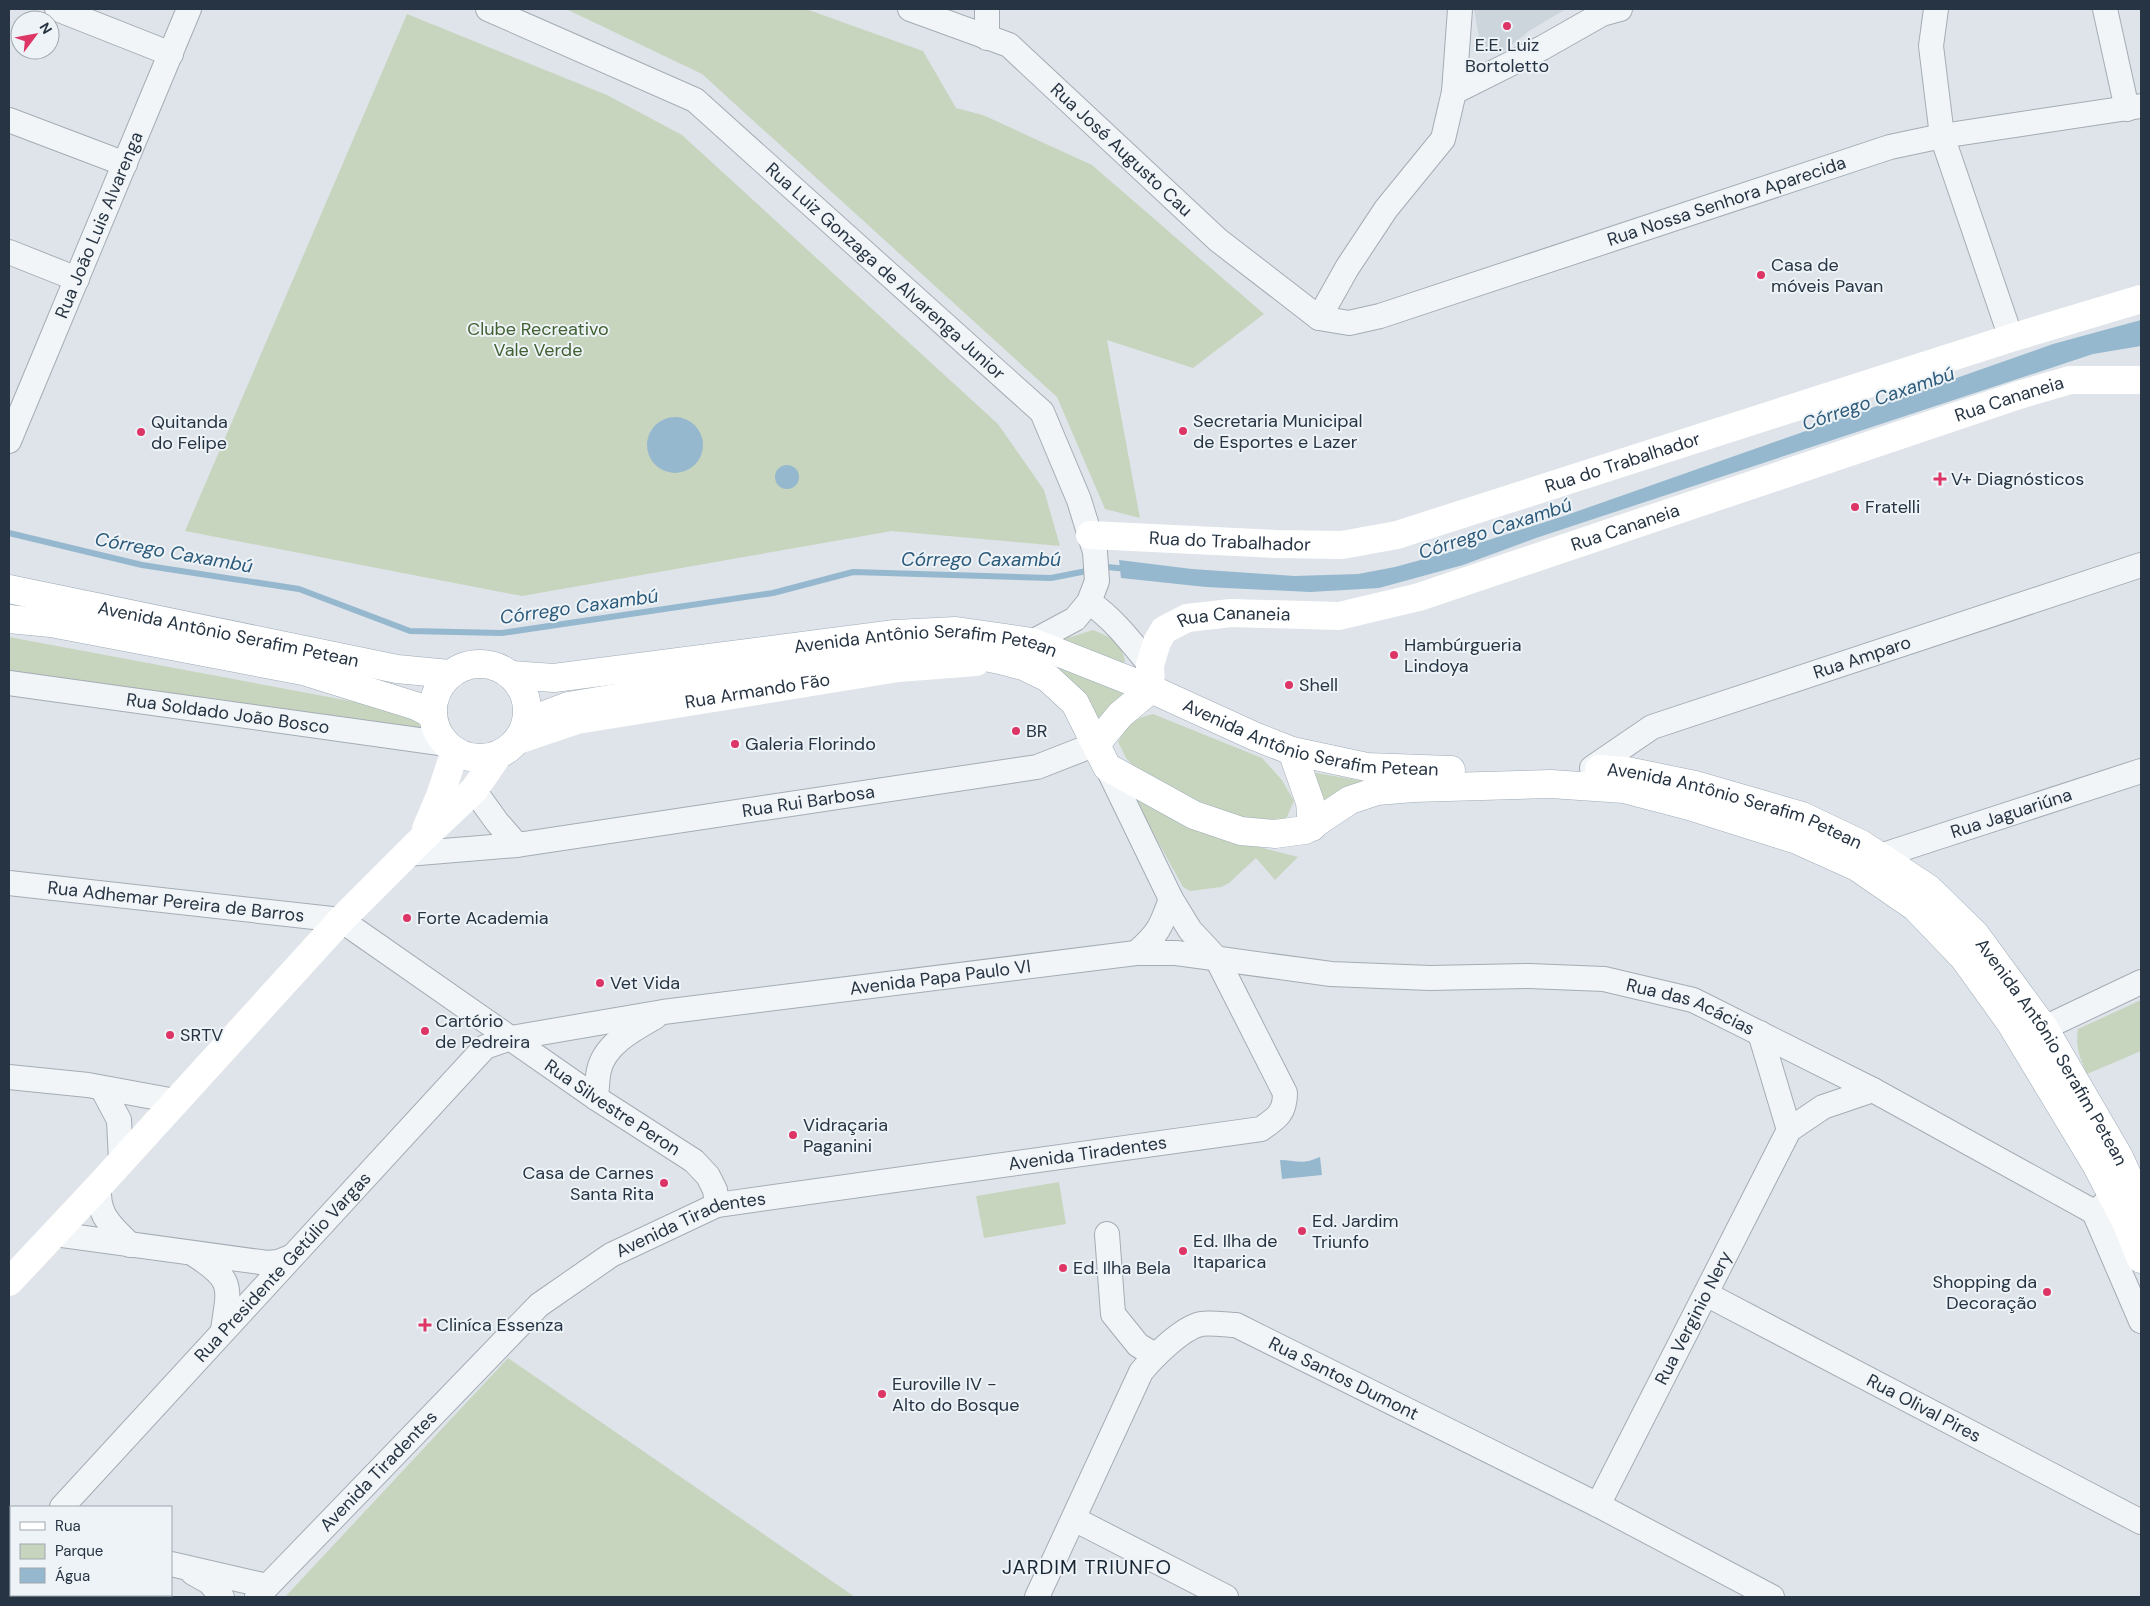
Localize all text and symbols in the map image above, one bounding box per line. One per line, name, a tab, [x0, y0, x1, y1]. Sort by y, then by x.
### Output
north arrow	[10, 10, 60, 60]
text: N	[36, 19, 56, 37]
marker: E.E. Luiz Bortoletto	[1501, 20, 1513, 32]
place label: E.E. Luiz Bortoletto	[1465, 33, 1549, 78]
street label: Rua José Augusto Cau	[1045, 78, 1197, 222]
street label: Rua João Luis Alvarenga	[49, 128, 149, 322]
street label: Rua Nossa Senhora Aparecida	[1604, 150, 1849, 252]
street label: Rua Luiz Gonzaga de Alvarenga Junior	[760, 157, 1010, 385]
place label: Casa de móveis Pavan	[1771, 253, 1883, 298]
marker: Casa de móveis Pavan	[1755, 269, 1767, 281]
park label: Clube Recreativo Vale Verde	[467, 317, 609, 362]
water label: Córrego Caxambú	[1798, 361, 1958, 436]
street label: Rua Cananeia	[1952, 370, 2067, 428]
place label: Secretaria Municipal de Esportes e Lazer	[1193, 409, 1362, 454]
place label: Quitanda do Felipe	[151, 410, 228, 455]
marker: Secretaria Municipal de Esportes e Lazer	[1177, 425, 1189, 437]
marker: Quitanda do Felipe	[135, 426, 147, 438]
street label: Rua do Trabalhador	[1542, 426, 1704, 499]
place label: V+ Diagnósticos	[1951, 467, 2084, 491]
marker: V+ Diagnósticos	[1933, 472, 1947, 486]
water label: Córrego Caxambú	[1415, 492, 1575, 565]
place label: Fratelli	[1865, 495, 1920, 519]
street label: Rua Cananeia	[1568, 498, 1683, 557]
marker: Fratelli	[1849, 501, 1861, 513]
water label: Córrego Caxambú	[93, 526, 255, 579]
street label: Rua do Trabalhador	[1148, 526, 1311, 557]
water label: Córrego Caxambú	[901, 547, 1061, 572]
water label: Córrego Caxambú	[498, 583, 660, 630]
street label: Avenida Antônio Serafim Petean	[96, 596, 361, 673]
street label: Rua Cananeia	[1173, 601, 1291, 633]
street label: Avenida Antônio Serafim Petean	[792, 619, 1061, 663]
street label: Rua Amparo	[1810, 630, 1914, 685]
place label: Hambúrgueria Lindoya	[1404, 633, 1521, 678]
marker: Hambúrgueria Lindoya	[1388, 649, 1400, 661]
street label: Rua Armando Fão	[683, 667, 832, 714]
place label: Shell	[1299, 673, 1338, 697]
marker: Shell	[1283, 679, 1295, 691]
street label: Rua Soldado João Bosco	[125, 687, 331, 740]
street label: Avenida Antônio Serafim Petean	[1179, 693, 1439, 782]
place label: BR	[1026, 719, 1048, 743]
marker: BR	[1010, 725, 1022, 737]
place label: Galeria Florindo	[745, 732, 876, 756]
marker: Galeria Florindo	[729, 738, 741, 750]
street label: Avenida Antônio Serafim Petean	[1606, 758, 1866, 855]
street label: Rua Rui Barbosa	[740, 779, 876, 823]
street label: Rua Jaguariúna	[1948, 782, 2075, 844]
street label: Rua Adhemar Pereira de Barros	[46, 875, 306, 928]
place label: Forte Academia	[417, 906, 549, 930]
marker: Forte Academia	[401, 912, 413, 924]
street label: Avenida Antônio Serafim Petean	[1970, 933, 2133, 1169]
street label: Avenida Papa Paulo VI	[848, 954, 1032, 1001]
place label: Vet Vida	[610, 971, 680, 995]
street label: Rua das Acácias	[1624, 973, 1759, 1041]
marker: Vet Vida	[594, 977, 606, 989]
place label: Cartório de Pedreira	[435, 1009, 530, 1054]
place label: SRTV	[180, 1023, 223, 1047]
marker: Cartório de Pedreira	[419, 1025, 431, 1037]
marker: SRTV	[164, 1029, 176, 1041]
street label: Rua Silvestre Peron	[540, 1054, 685, 1161]
place label: Vidraçaria Paganini	[803, 1113, 888, 1158]
marker: Vidraçaria Paganini	[787, 1129, 799, 1141]
street label: Avenida Tiradentes	[1007, 1130, 1168, 1176]
place label: Casa de Carnes Santa Rita	[522, 1161, 654, 1206]
street label: Rua Presidente Getúlio Vargas	[189, 1167, 376, 1367]
marker: Casa de Carnes Santa Rita	[658, 1177, 670, 1189]
street label: Avenida Tiradentes	[612, 1186, 767, 1263]
place label: Ed. Jardim Triunfo	[1312, 1209, 1399, 1254]
marker: Ed. Jardim Triunfo	[1296, 1225, 1308, 1237]
place label: Ed. Ilha de Itaparica	[1193, 1229, 1277, 1274]
marker: Ed. Ilha de Itaparica	[1177, 1245, 1189, 1257]
street label: Rua Verginio Nery	[1649, 1247, 1737, 1389]
place label: Ed. Ilha Bela	[1073, 1256, 1171, 1280]
marker: Ed. Ilha Bela	[1057, 1262, 1069, 1274]
place label: Shopping da Decoração	[1932, 1270, 2037, 1315]
marker: Shopping da Decoração	[2041, 1286, 2053, 1298]
place label: Cliníca Essenza	[436, 1313, 563, 1337]
marker: Cliníca Essenza	[418, 1318, 432, 1332]
street label: Rua Santos Dumont	[1265, 1331, 1423, 1426]
street label: Rua Olival Pires	[1863, 1368, 1985, 1448]
place label: Euroville IV - Alto do Bosque	[892, 1372, 1019, 1417]
marker: Euroville IV - Alto do Bosque	[876, 1388, 888, 1400]
street label: Avenida Tiradentes	[314, 1405, 443, 1537]
legend	[10, 1506, 172, 1596]
text: Rua	[55, 1516, 81, 1536]
text: Parque	[55, 1541, 103, 1561]
district label: JARDIM TRIUNFO	[1002, 1554, 1172, 1580]
text: Água	[55, 1566, 90, 1586]

